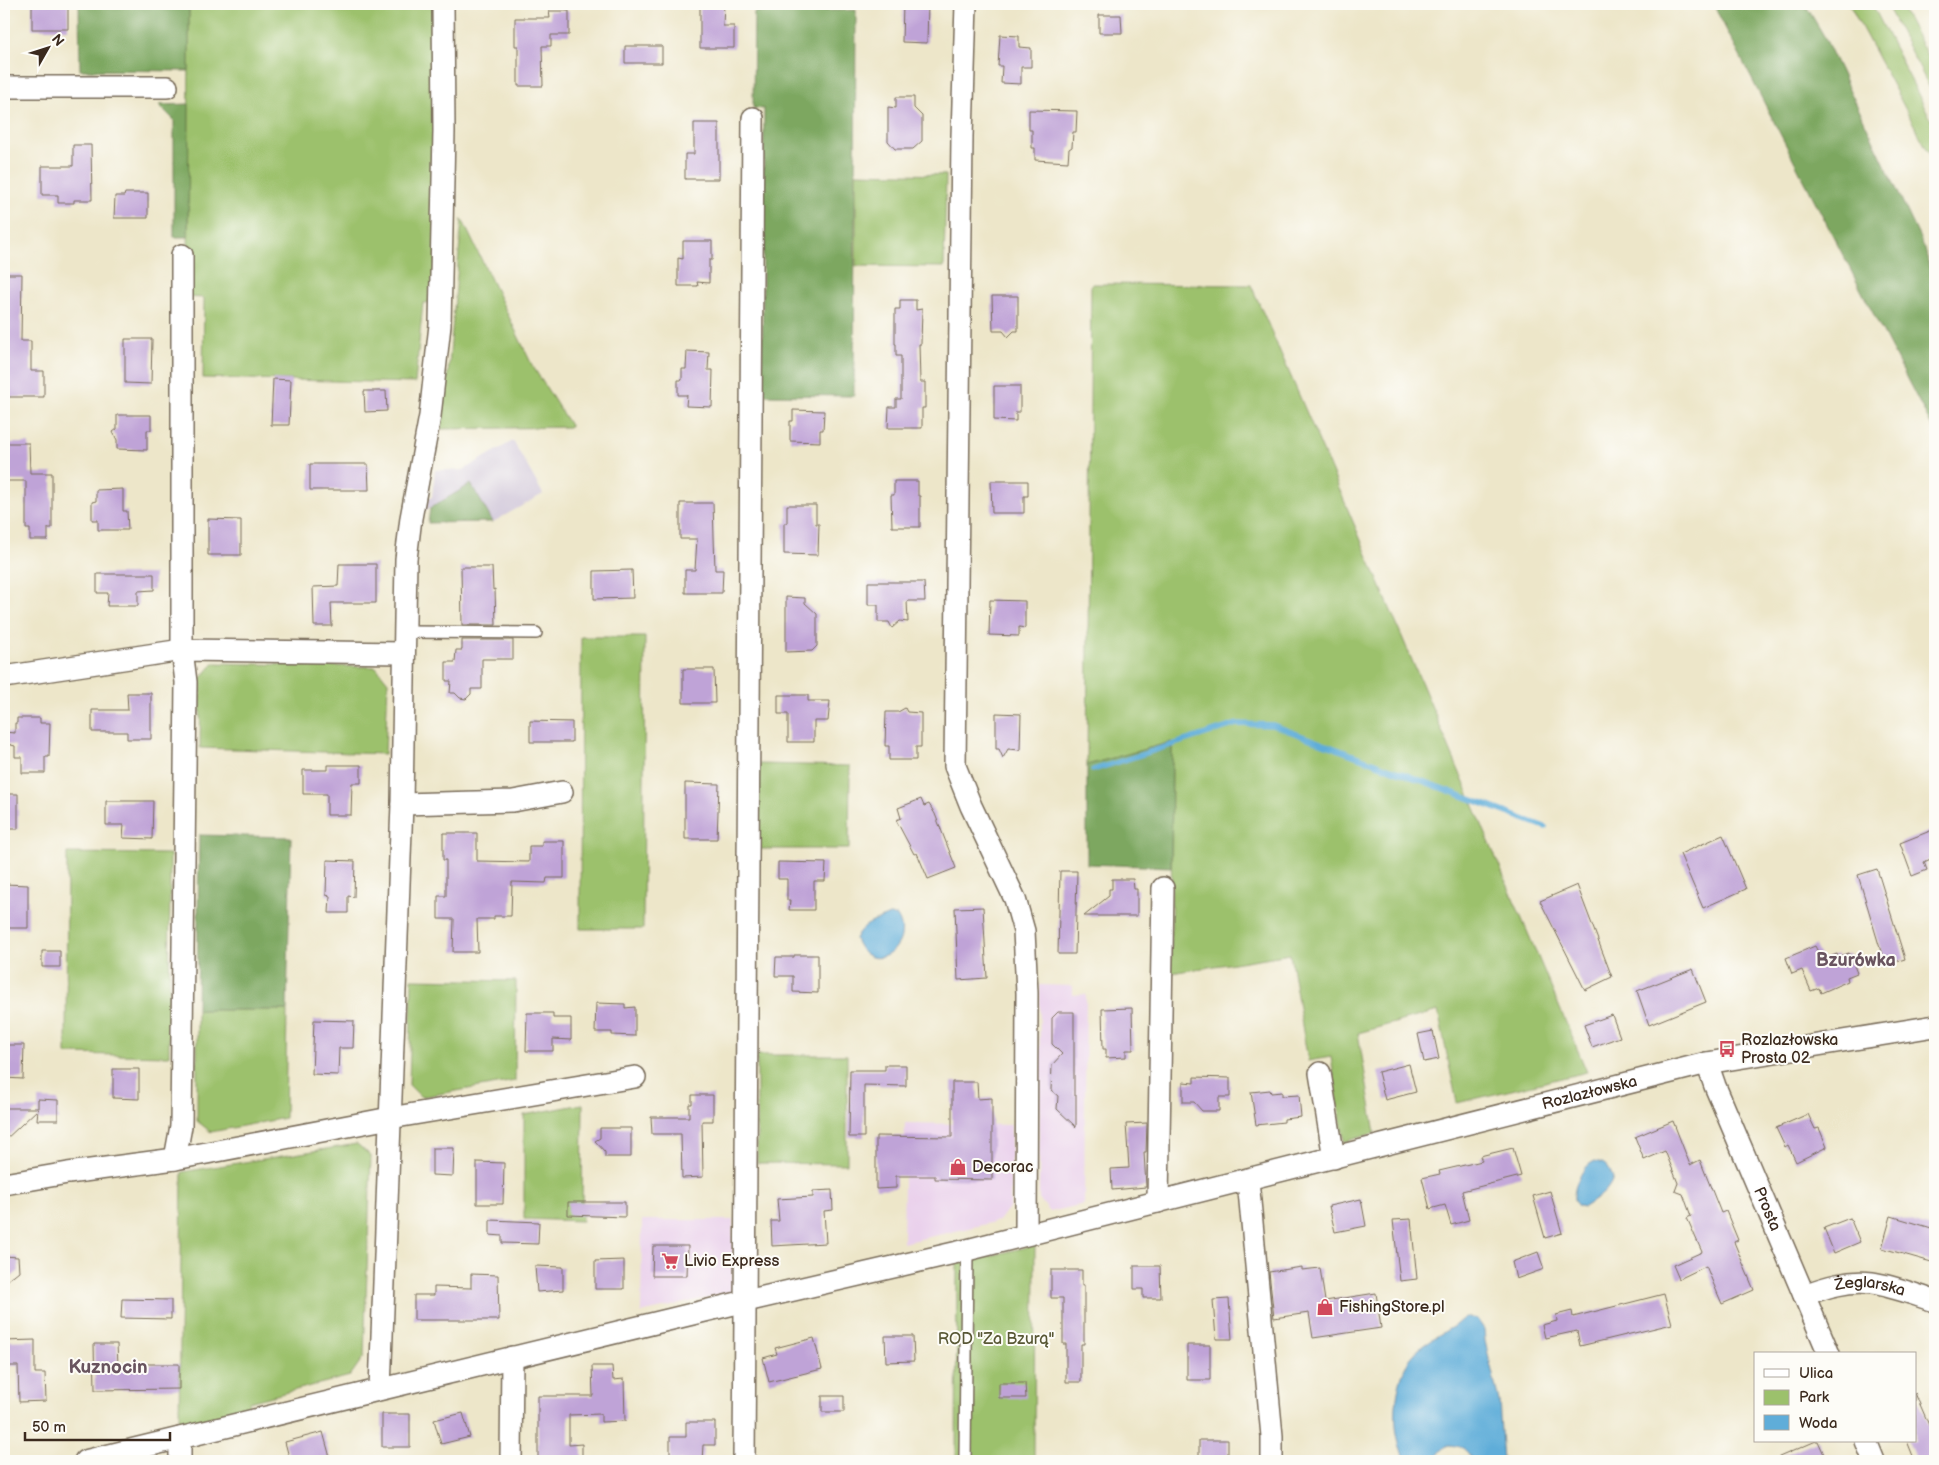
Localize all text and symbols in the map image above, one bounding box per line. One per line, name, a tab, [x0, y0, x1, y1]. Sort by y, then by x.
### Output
north arrow	[22, 22, 72, 72]
text: N	[48, 31, 68, 50]
district label: Bzurówka	[1816, 950, 1896, 971]
place label: Rozlazłowska Prosta 02	[1741, 1031, 1838, 1068]
bus stop icon: Rozlazłowska Prosta 02	[1717, 1039, 1737, 1059]
street label: Rozlazłowska	[1540, 1072, 1639, 1114]
shop icon: Decorac	[948, 1157, 968, 1177]
place label: Decorac	[972, 1158, 1034, 1177]
street label: Prosta	[1750, 1184, 1785, 1234]
supermarket icon: Livio Express	[660, 1251, 680, 1271]
place label: Livio Express	[684, 1252, 779, 1271]
street label: Żeglarska	[1832, 1272, 1908, 1300]
shop icon: FishingStore.pl	[1315, 1297, 1335, 1317]
place label: FishingStore.pl	[1339, 1298, 1445, 1317]
park label: ROD "Za Bzurą"	[938, 1330, 1054, 1349]
legend	[1754, 1352, 1916, 1442]
district label: Kuznocin	[68, 1356, 148, 1379]
text: Ulica	[1799, 1364, 1833, 1383]
text: Park	[1799, 1388, 1830, 1407]
scale bar	[25, 1410, 170, 1442]
text: Woda	[1799, 1414, 1837, 1433]
text: 50 m	[32, 1418, 66, 1437]

